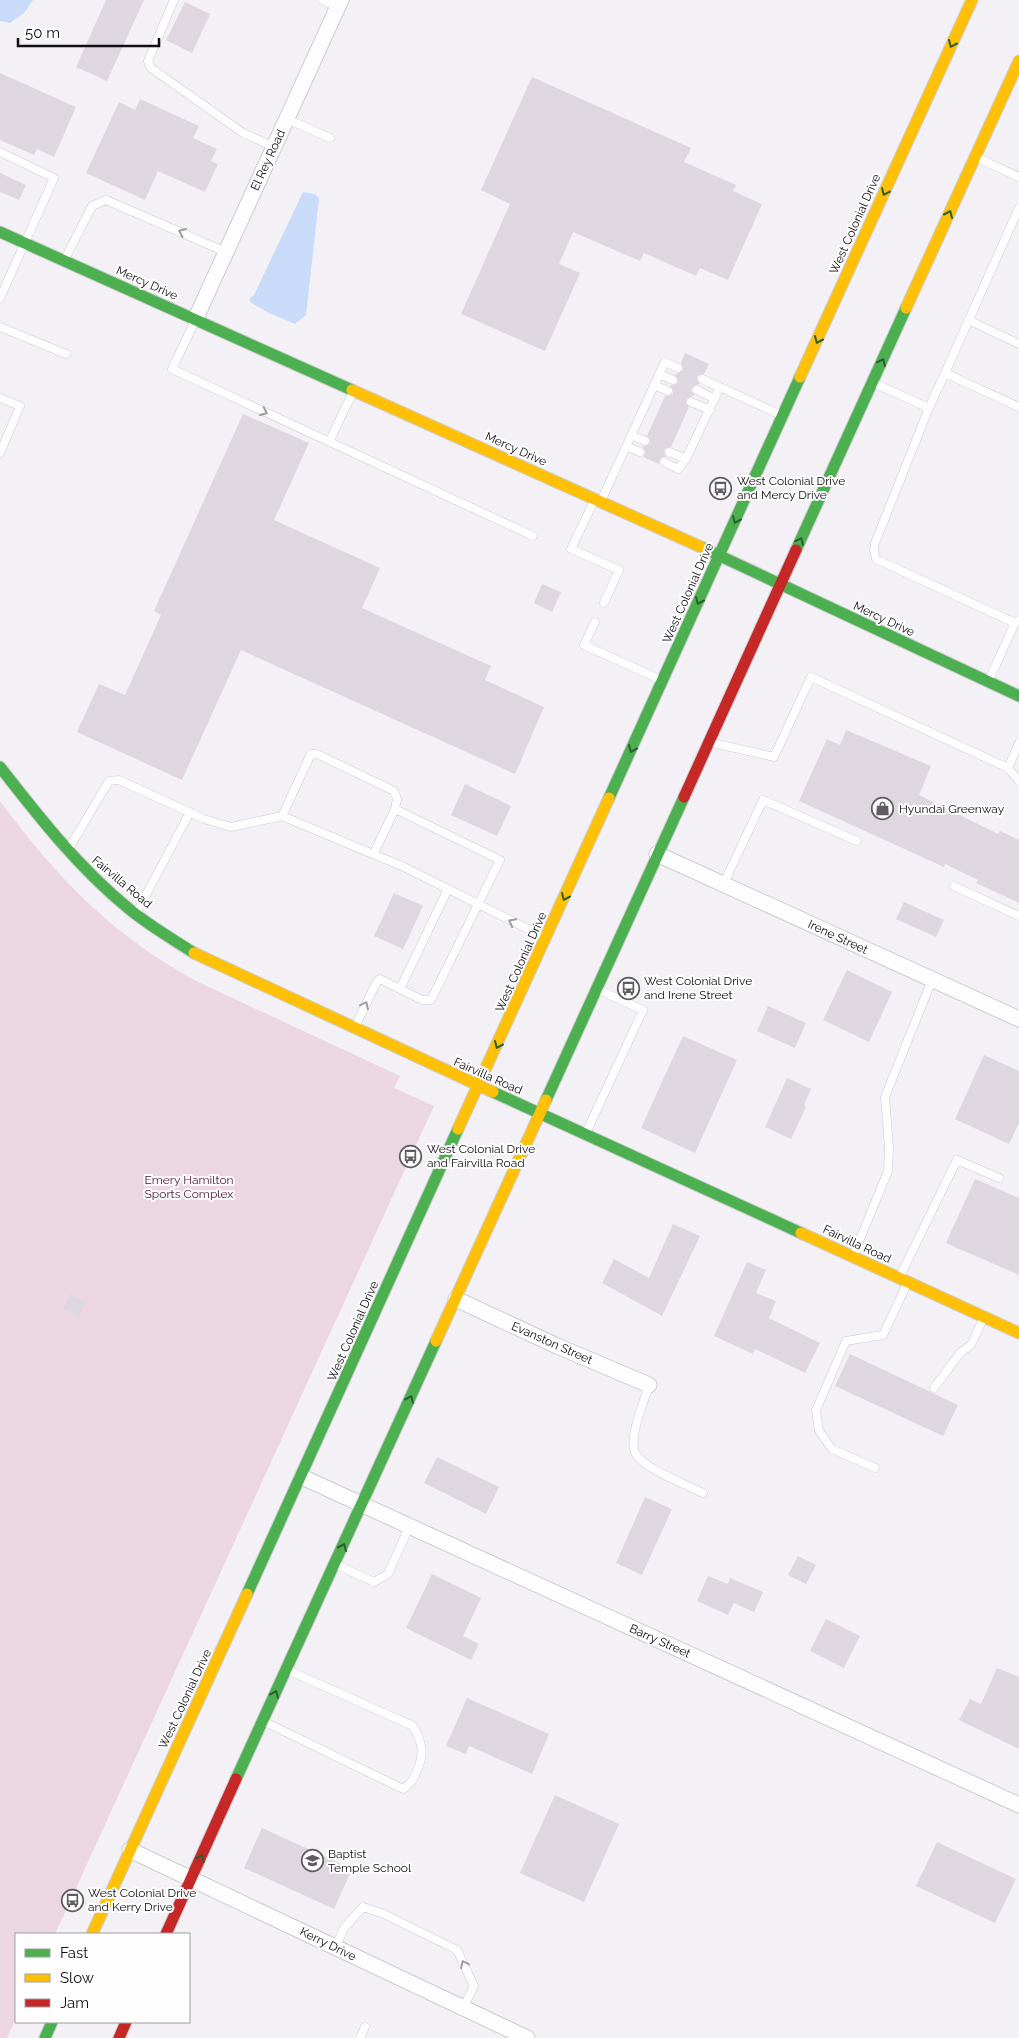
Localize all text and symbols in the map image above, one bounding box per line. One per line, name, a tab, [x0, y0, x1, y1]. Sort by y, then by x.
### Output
scale bar	[18, 15, 159, 47]
text: 50 m	[25, 24, 60, 42]
one-way arrow	[948, 39, 959, 48]
street label: El Rey Road	[248, 127, 288, 193]
street label: West Colonial Drive	[827, 172, 883, 276]
one-way arrow	[880, 187, 891, 196]
one-way arrow	[943, 210, 954, 219]
one-way arrow	[178, 227, 187, 238]
street label: Mercy Drive	[114, 263, 180, 303]
one-way arrow	[813, 335, 824, 344]
one-way arrow	[875, 358, 886, 367]
one-way arrow	[259, 405, 268, 416]
street label: Mercy Drive	[483, 429, 549, 469]
place label: West Colonial Drive and Mercy Drive	[737, 474, 845, 502]
bus stop icon: West Colonial Drive and Mercy Drive	[709, 476, 733, 500]
one-way arrow	[731, 515, 742, 524]
one-way arrow	[793, 537, 804, 546]
street label: West Colonial Drive	[660, 541, 716, 645]
one-way arrow	[695, 596, 705, 605]
street label: Mercy Drive	[851, 599, 917, 639]
one-way arrow	[628, 744, 638, 753]
shop icon: Hyundai Greenway	[871, 797, 895, 821]
place label: Hyundai Greenway	[899, 802, 1005, 816]
street label: Fairvilla Road	[89, 853, 155, 911]
one-way arrow	[561, 892, 571, 901]
street label: West Colonial Drive	[493, 910, 549, 1014]
street label: Irene Street	[806, 917, 870, 957]
one-way arrow	[508, 918, 517, 928]
place label: West Colonial Drive and Irene Street	[644, 974, 752, 1002]
bus stop icon: West Colonial Drive and Irene Street	[616, 976, 640, 1000]
one-way arrow	[359, 1001, 370, 1010]
one-way arrow	[493, 1040, 504, 1049]
street label: Fairvilla Road	[452, 1055, 524, 1097]
place label: West Colonial Drive and Fairvilla Road	[427, 1142, 535, 1170]
bus stop icon: West Colonial Drive and Fairvilla Road	[399, 1144, 423, 1168]
park label: Emery Hamilton Sports Complex	[144, 1173, 234, 1201]
street label: Fairvilla Road	[821, 1222, 893, 1266]
street label: West Colonial Drive	[325, 1279, 381, 1383]
street label: Evanston Street	[509, 1319, 595, 1367]
one-way arrow	[404, 1395, 415, 1404]
one-way arrow	[337, 1543, 347, 1552]
street label: Barry Street	[627, 1621, 693, 1661]
street label: West Colonial Drive	[156, 1647, 214, 1751]
one-way arrow	[269, 1690, 280, 1699]
place label: Baptist Temple School	[328, 1847, 412, 1875]
school or university icon: Baptist Temple School	[300, 1849, 324, 1873]
one-way arrow	[194, 1854, 205, 1863]
place label: West Colonial Drive and Kerry Drive	[88, 1886, 196, 1914]
bus stop icon: West Colonial Drive and Kerry Drive	[60, 1888, 84, 1912]
street label: Kerry Drive	[298, 1924, 358, 1964]
legend	[15, 1933, 190, 2023]
text: Fast	[60, 1944, 88, 1962]
one-way arrow	[460, 1960, 470, 1969]
text: Slow	[60, 1969, 94, 1987]
text: Jam	[60, 1994, 89, 2012]

